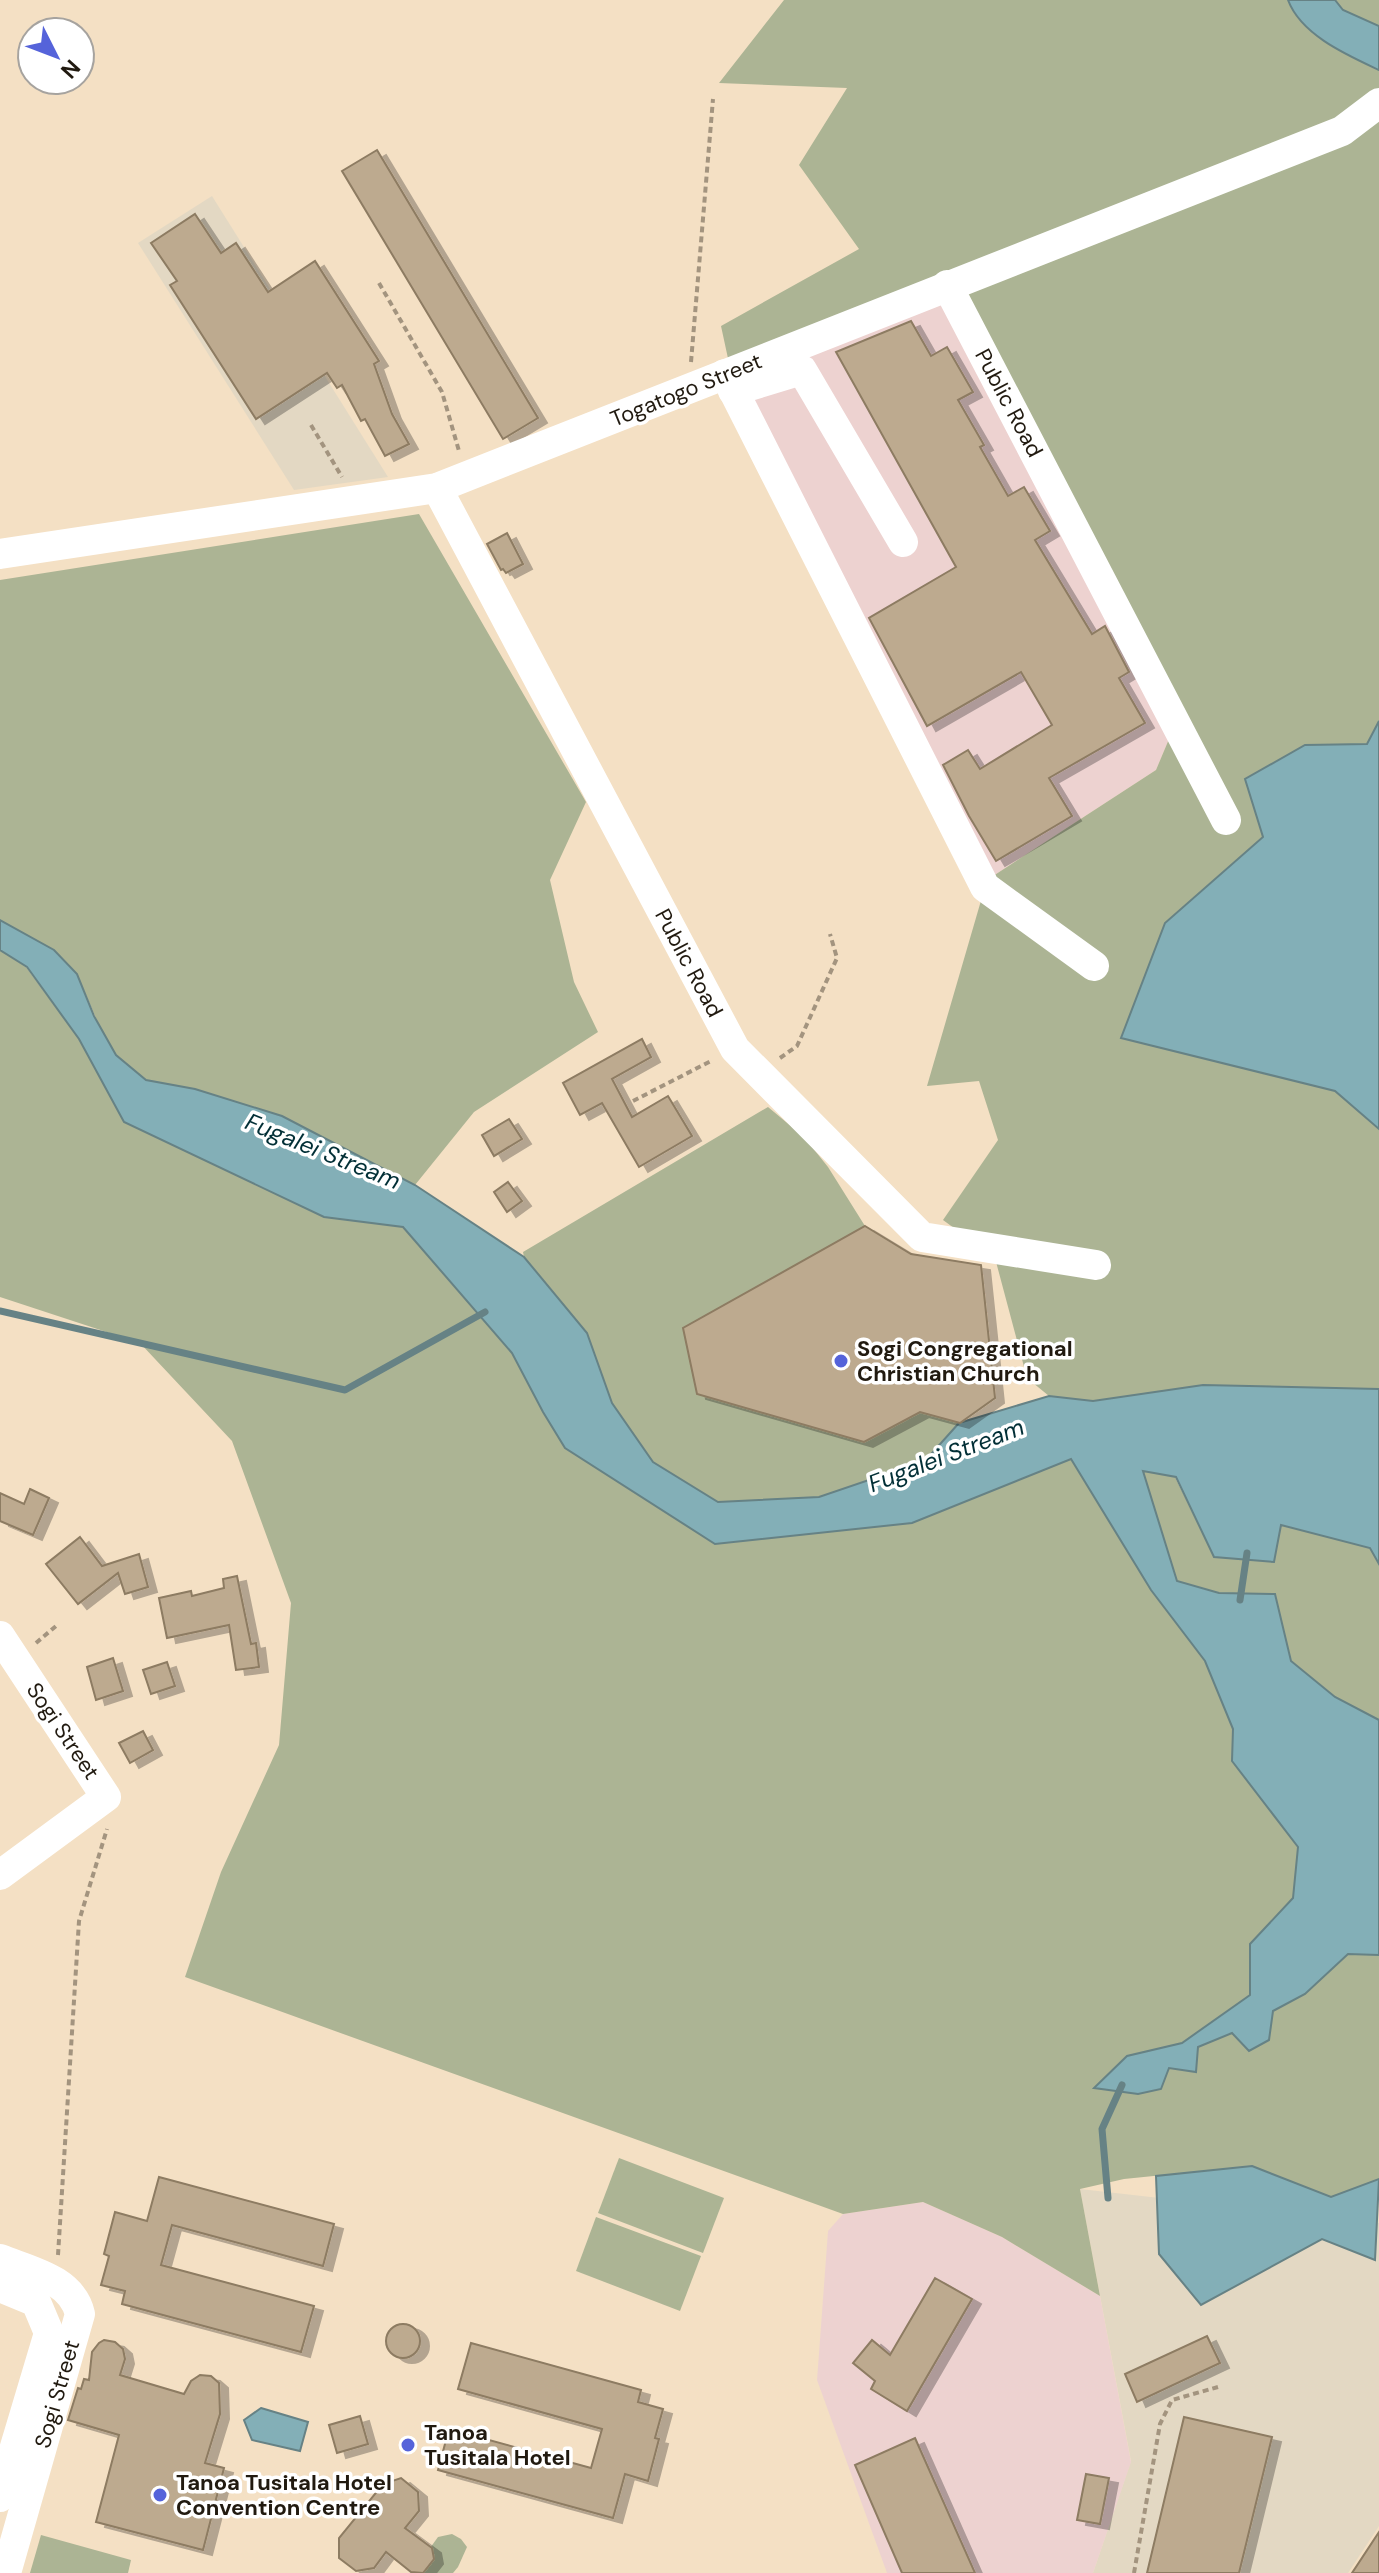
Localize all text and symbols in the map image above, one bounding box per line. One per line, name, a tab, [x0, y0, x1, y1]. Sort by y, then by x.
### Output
north arrow	[16, 16, 96, 96]
text: N	[54, 53, 87, 85]
street label: Public Road	[968, 344, 1050, 462]
street label: Togatogo Street	[606, 346, 766, 434]
street label: Public Road	[648, 904, 730, 1022]
water label: Fugalei Stream	[241, 1106, 405, 1196]
place label: Sogi Congregational Christian Church	[857, 1334, 1073, 1388]
marker: Sogi Congregational Christian Church	[832, 1352, 850, 1370]
water label: Fugalei Stream	[864, 1411, 1028, 1499]
street label: Sogi Street	[20, 1677, 106, 1785]
street label: Sogi Street	[28, 2337, 86, 2451]
place label: Tanoa Tusitala Hotel	[424, 2418, 571, 2472]
marker: Tanoa Tusitala Hotel	[399, 2436, 417, 2454]
place label: Tanoa Tusitala Hotel Convention Centre	[176, 2468, 392, 2522]
marker: Tanoa Tusitala Hotel Convention Centre	[151, 2486, 169, 2504]

